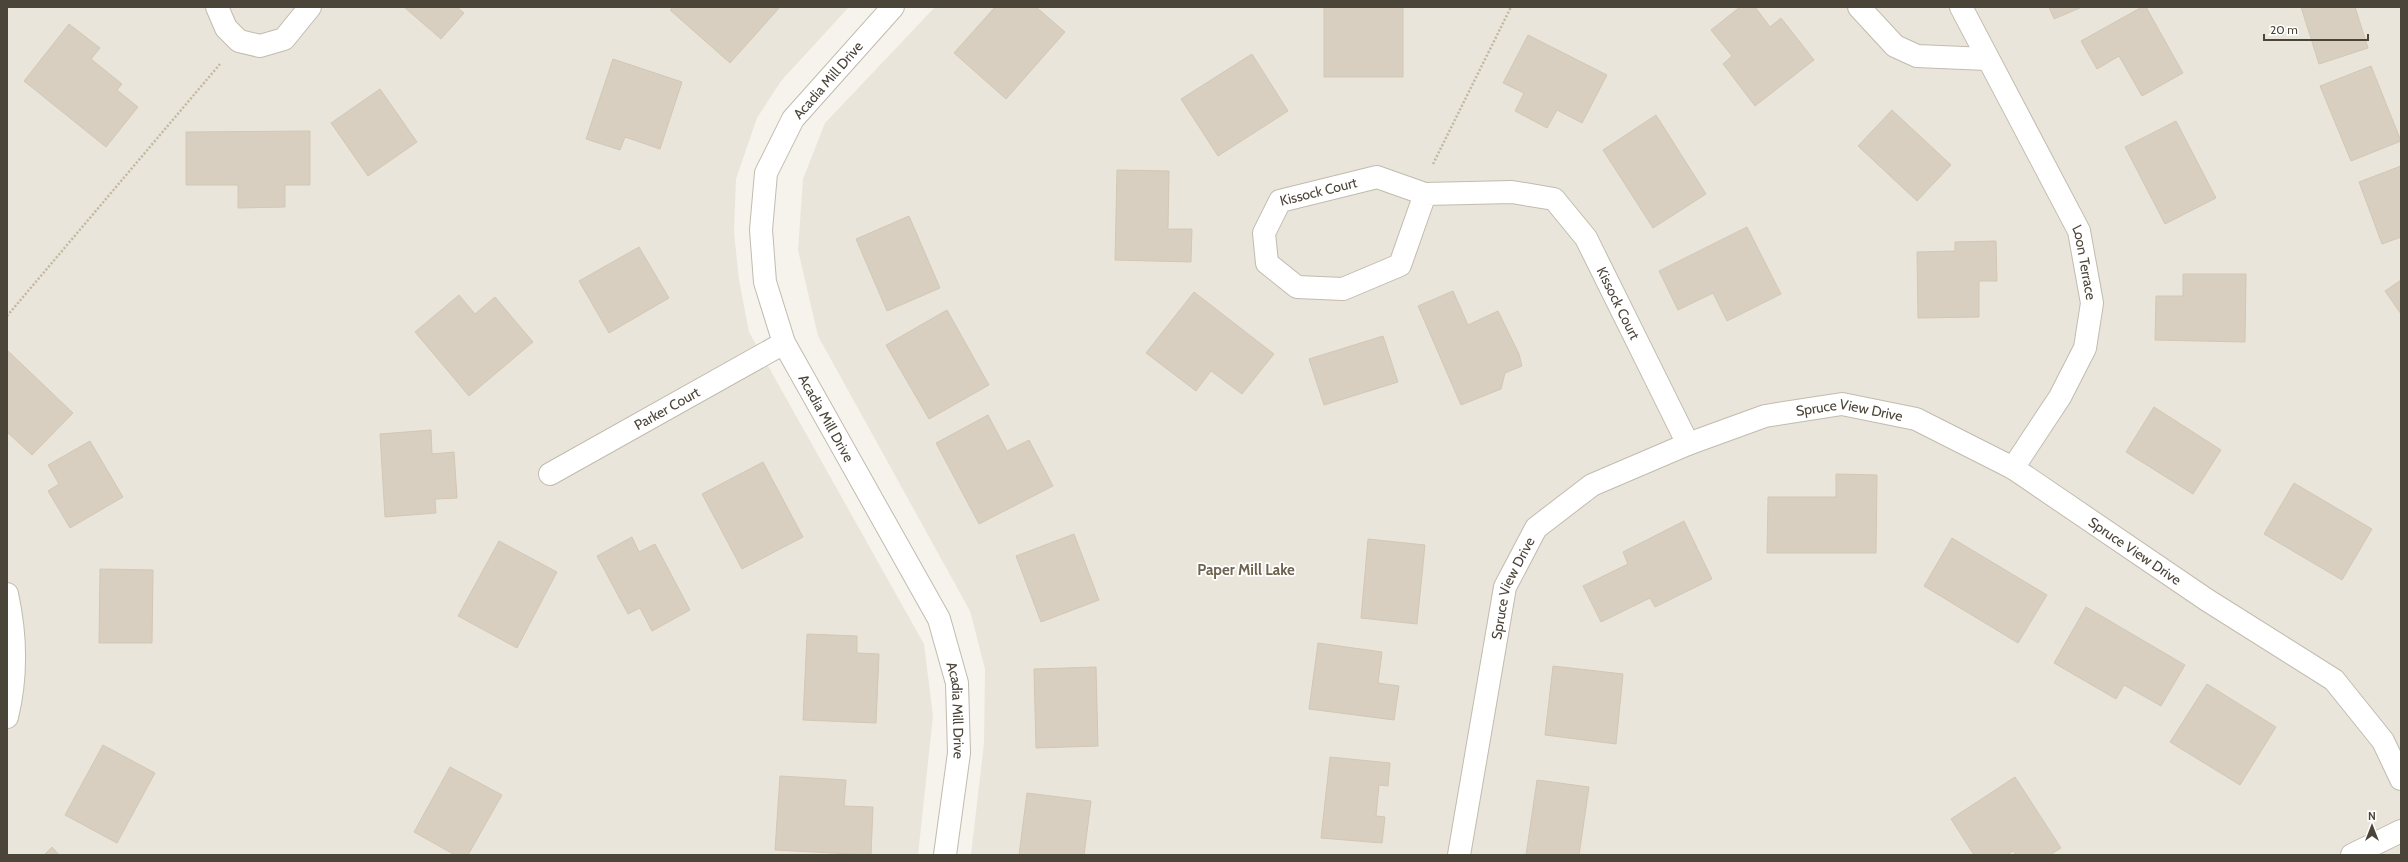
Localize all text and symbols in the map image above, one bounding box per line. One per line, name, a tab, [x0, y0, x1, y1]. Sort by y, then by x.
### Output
scale bar	[2264, 16, 2368, 42]
text: 20 m	[2270, 22, 2298, 37]
street label: Acadia Mill Drive	[789, 37, 867, 123]
street label: Kissock Court	[1278, 173, 1359, 210]
street label: Loon Terrace	[2068, 221, 2100, 301]
street label: Kissock Court	[1593, 264, 1644, 343]
street label: Acadia Mill Drive	[794, 371, 858, 465]
street label: Parker Court	[631, 383, 703, 434]
street label: Spruce View Drive	[1795, 395, 1904, 425]
street label: Spruce View Drive	[2085, 513, 2185, 589]
street label: Spruce View Drive	[1487, 534, 1539, 641]
district label: Paper Mill Lake	[1197, 561, 1295, 579]
street label: Acadia Mill Drive	[942, 660, 968, 760]
north arrow	[2352, 806, 2392, 846]
text: N	[2368, 809, 2376, 823]

